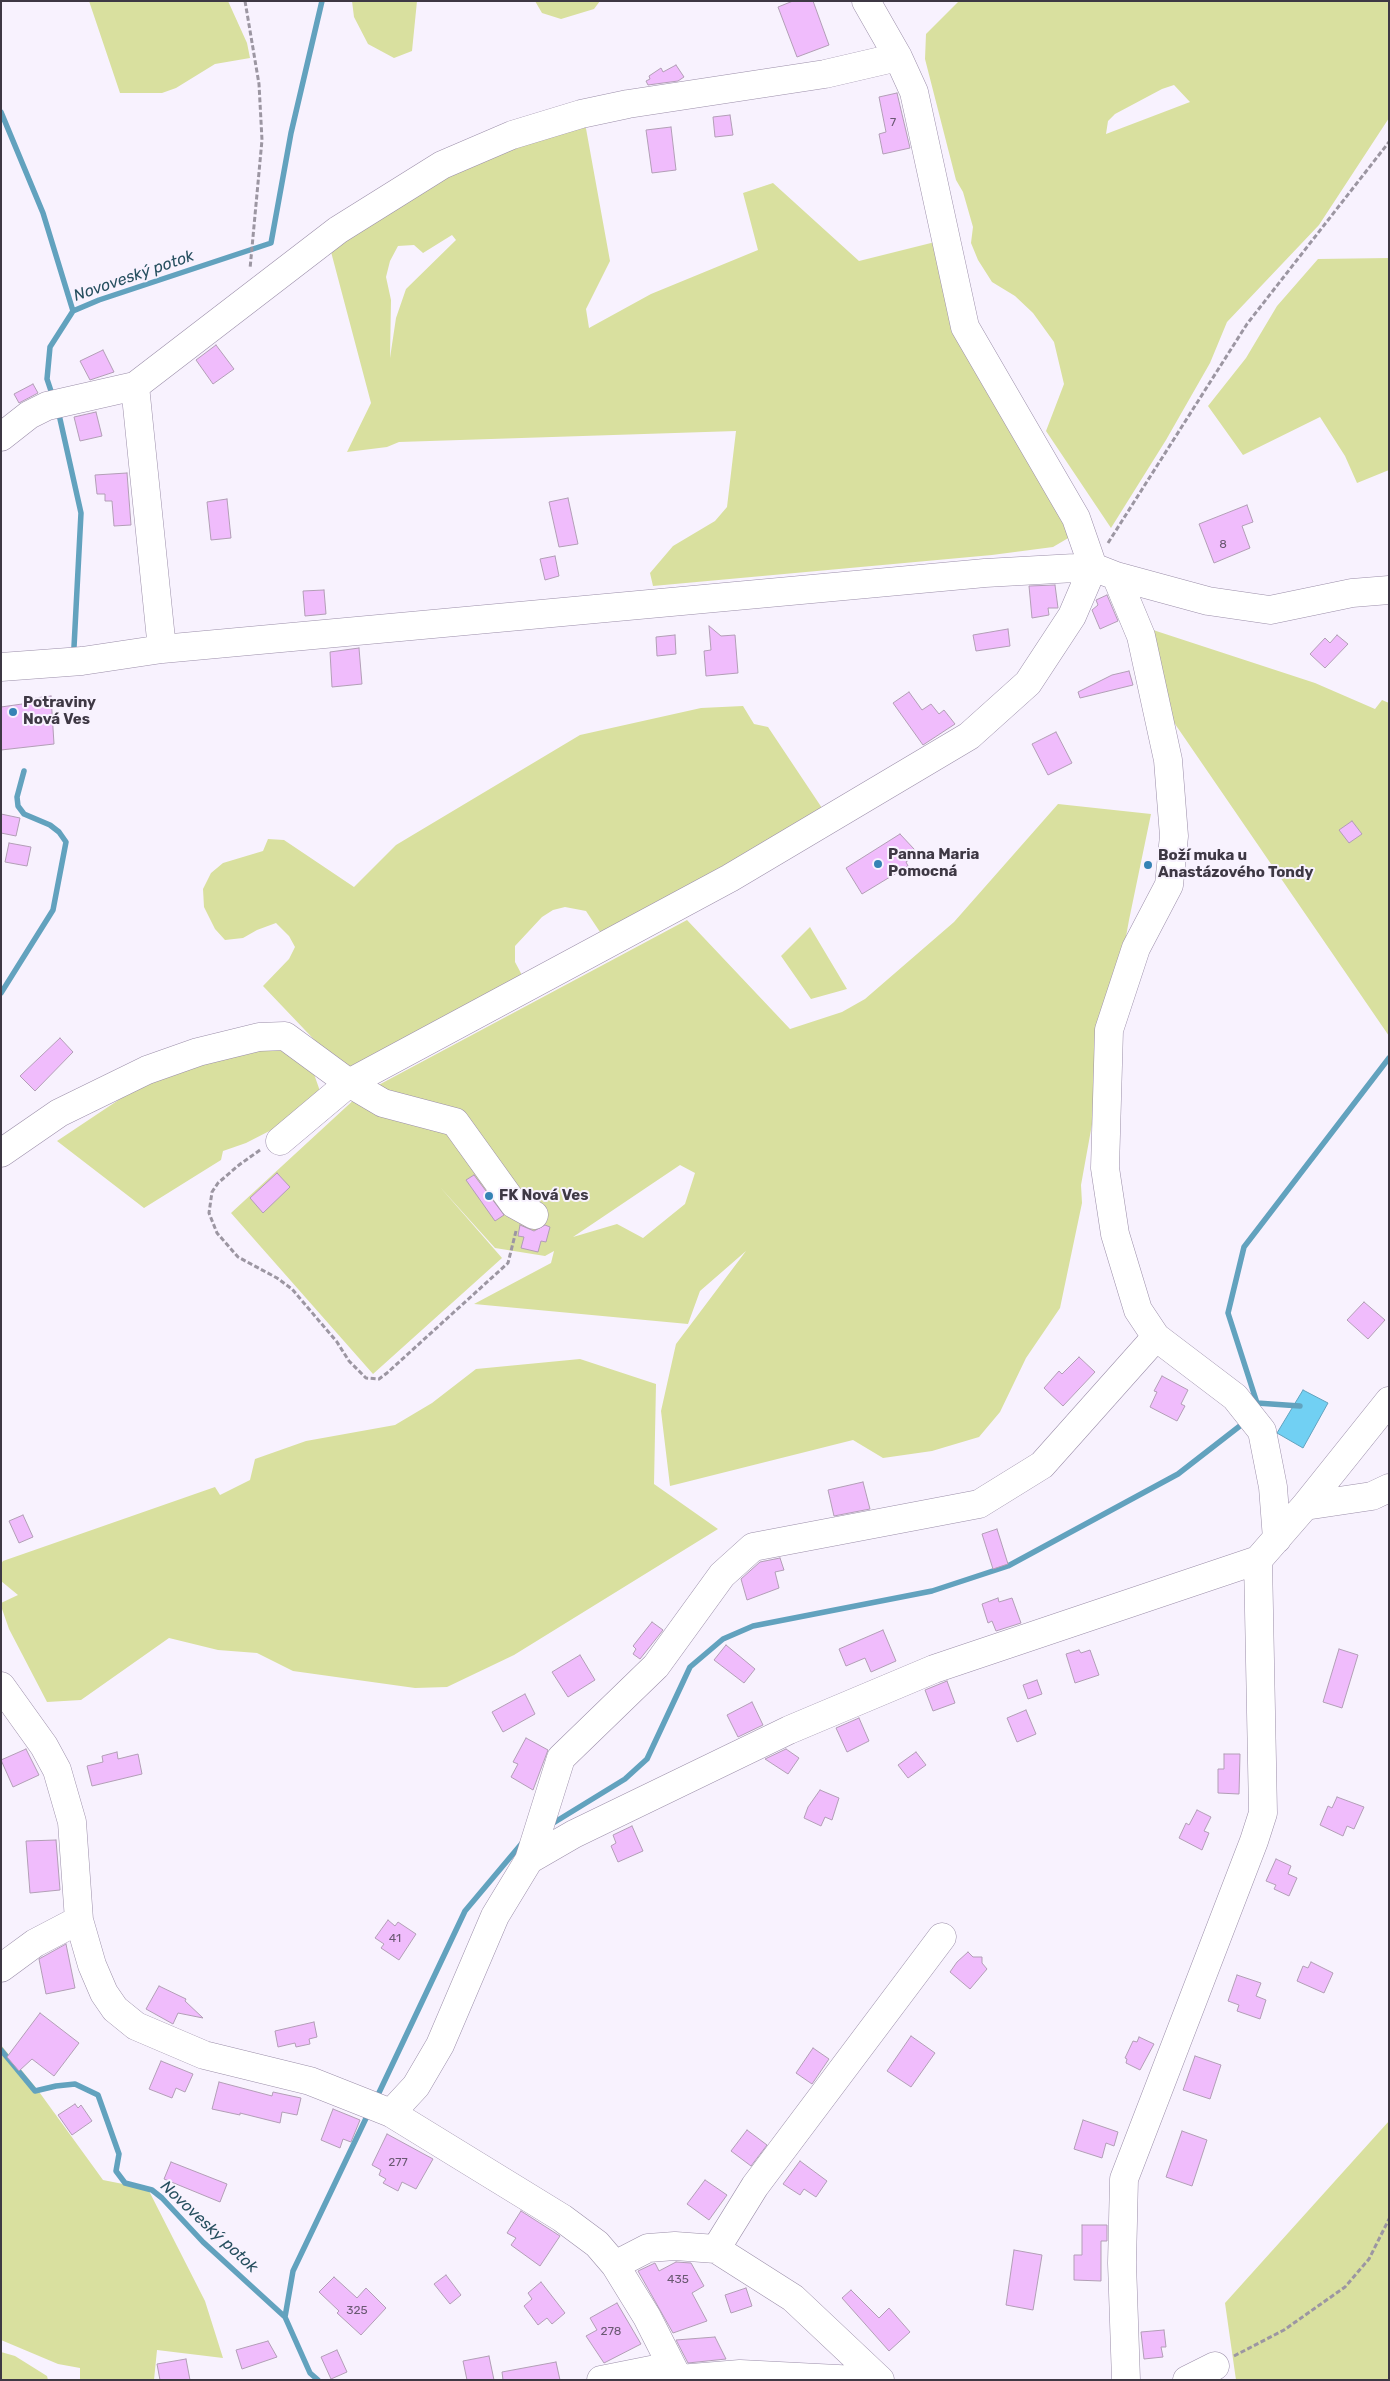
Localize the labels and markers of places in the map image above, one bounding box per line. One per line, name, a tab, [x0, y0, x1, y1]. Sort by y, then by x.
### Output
place label: Potraviny Nová Ves	[23, 694, 96, 729]
marker: Potraviny Nová Ves	[7, 706, 19, 718]
place label: Panna Maria Pomocná	[888, 846, 979, 881]
place label: Boží muka u Anastázového Tondy	[1158, 847, 1313, 882]
marker: Panna Maria Pomocná	[872, 858, 884, 870]
marker: Boží muka u Anastázového Tondy	[1142, 859, 1154, 871]
place label: FK Nová Ves	[499, 1187, 588, 1205]
marker: FK Nová Ves	[483, 1190, 495, 1202]

